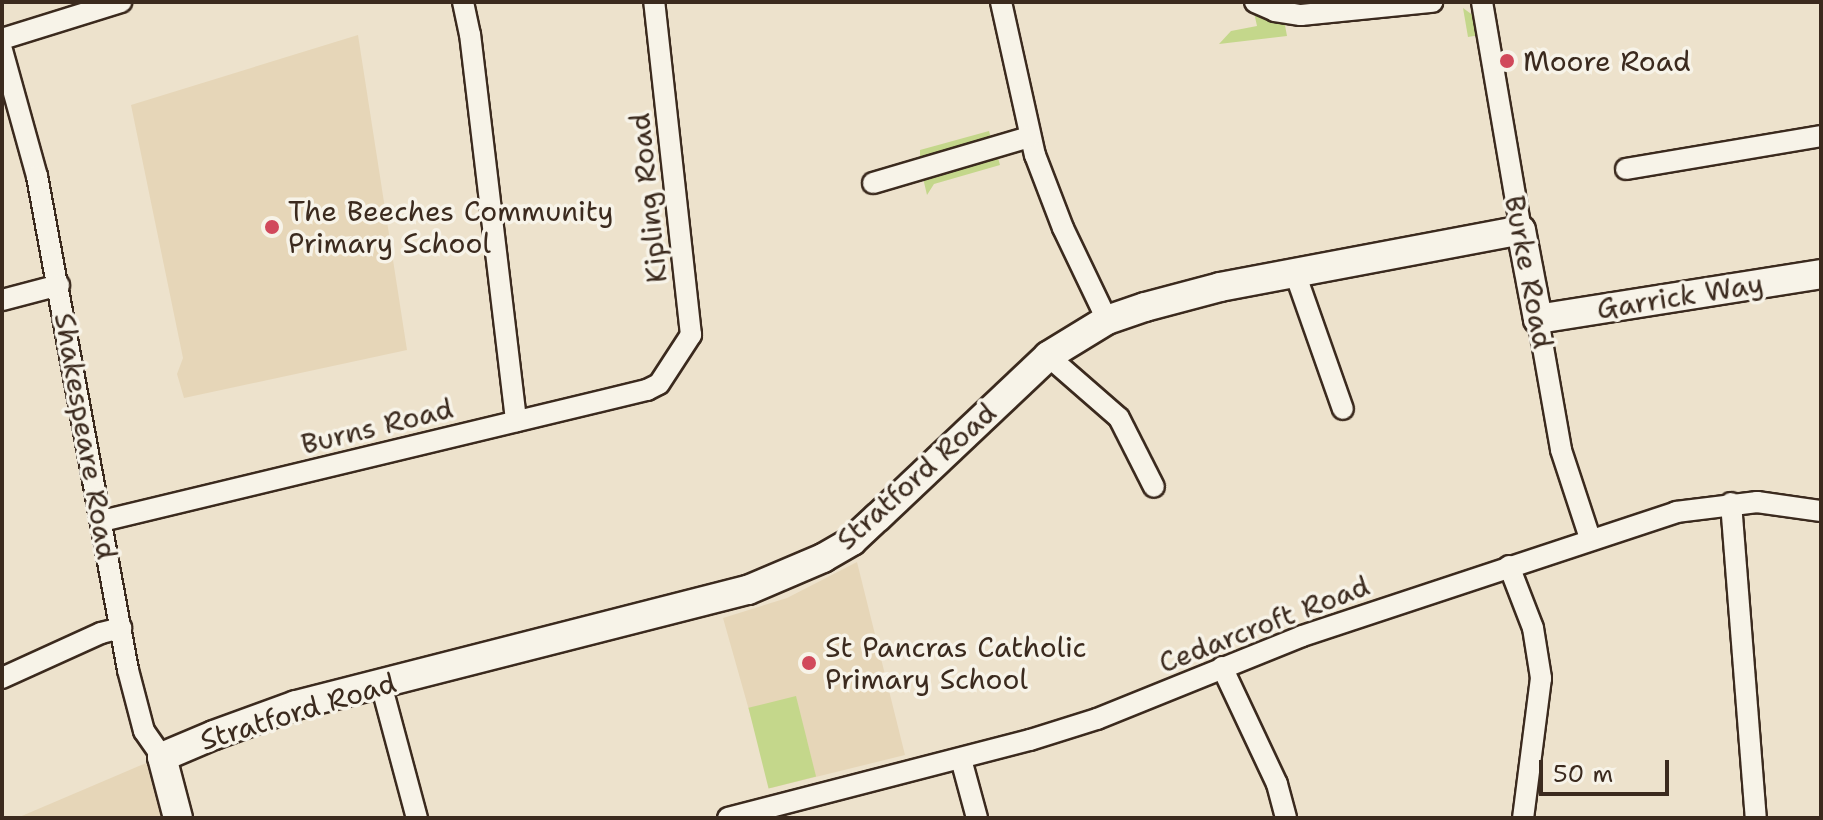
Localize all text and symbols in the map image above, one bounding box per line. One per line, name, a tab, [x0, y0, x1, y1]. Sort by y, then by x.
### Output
place label: Moore Road	[1523, 44, 1691, 78]
marker: Moore Road	[1498, 52, 1516, 70]
street label: Kipling Road	[622, 111, 674, 285]
street label: Burke Road	[1498, 193, 1560, 351]
place label: The Beeches Community Primary School	[288, 194, 614, 260]
marker: The Beeches Community Primary School	[263, 218, 281, 236]
street label: Garrick Way	[1594, 266, 1766, 326]
street label: Shakespeare Road	[48, 310, 124, 562]
street label: Burns Road	[298, 391, 456, 461]
street label: Stratford Road	[829, 396, 1003, 556]
street label: Cedarcroft Road	[1154, 568, 1374, 680]
place label: St Pancras Catholic Primary School	[825, 630, 1087, 696]
marker: St Pancras Catholic Primary School	[800, 654, 818, 672]
street label: Stratford Road	[196, 665, 400, 757]
scale bar	[1543, 744, 1673, 794]
text: 50 m	[1553, 758, 1613, 790]

